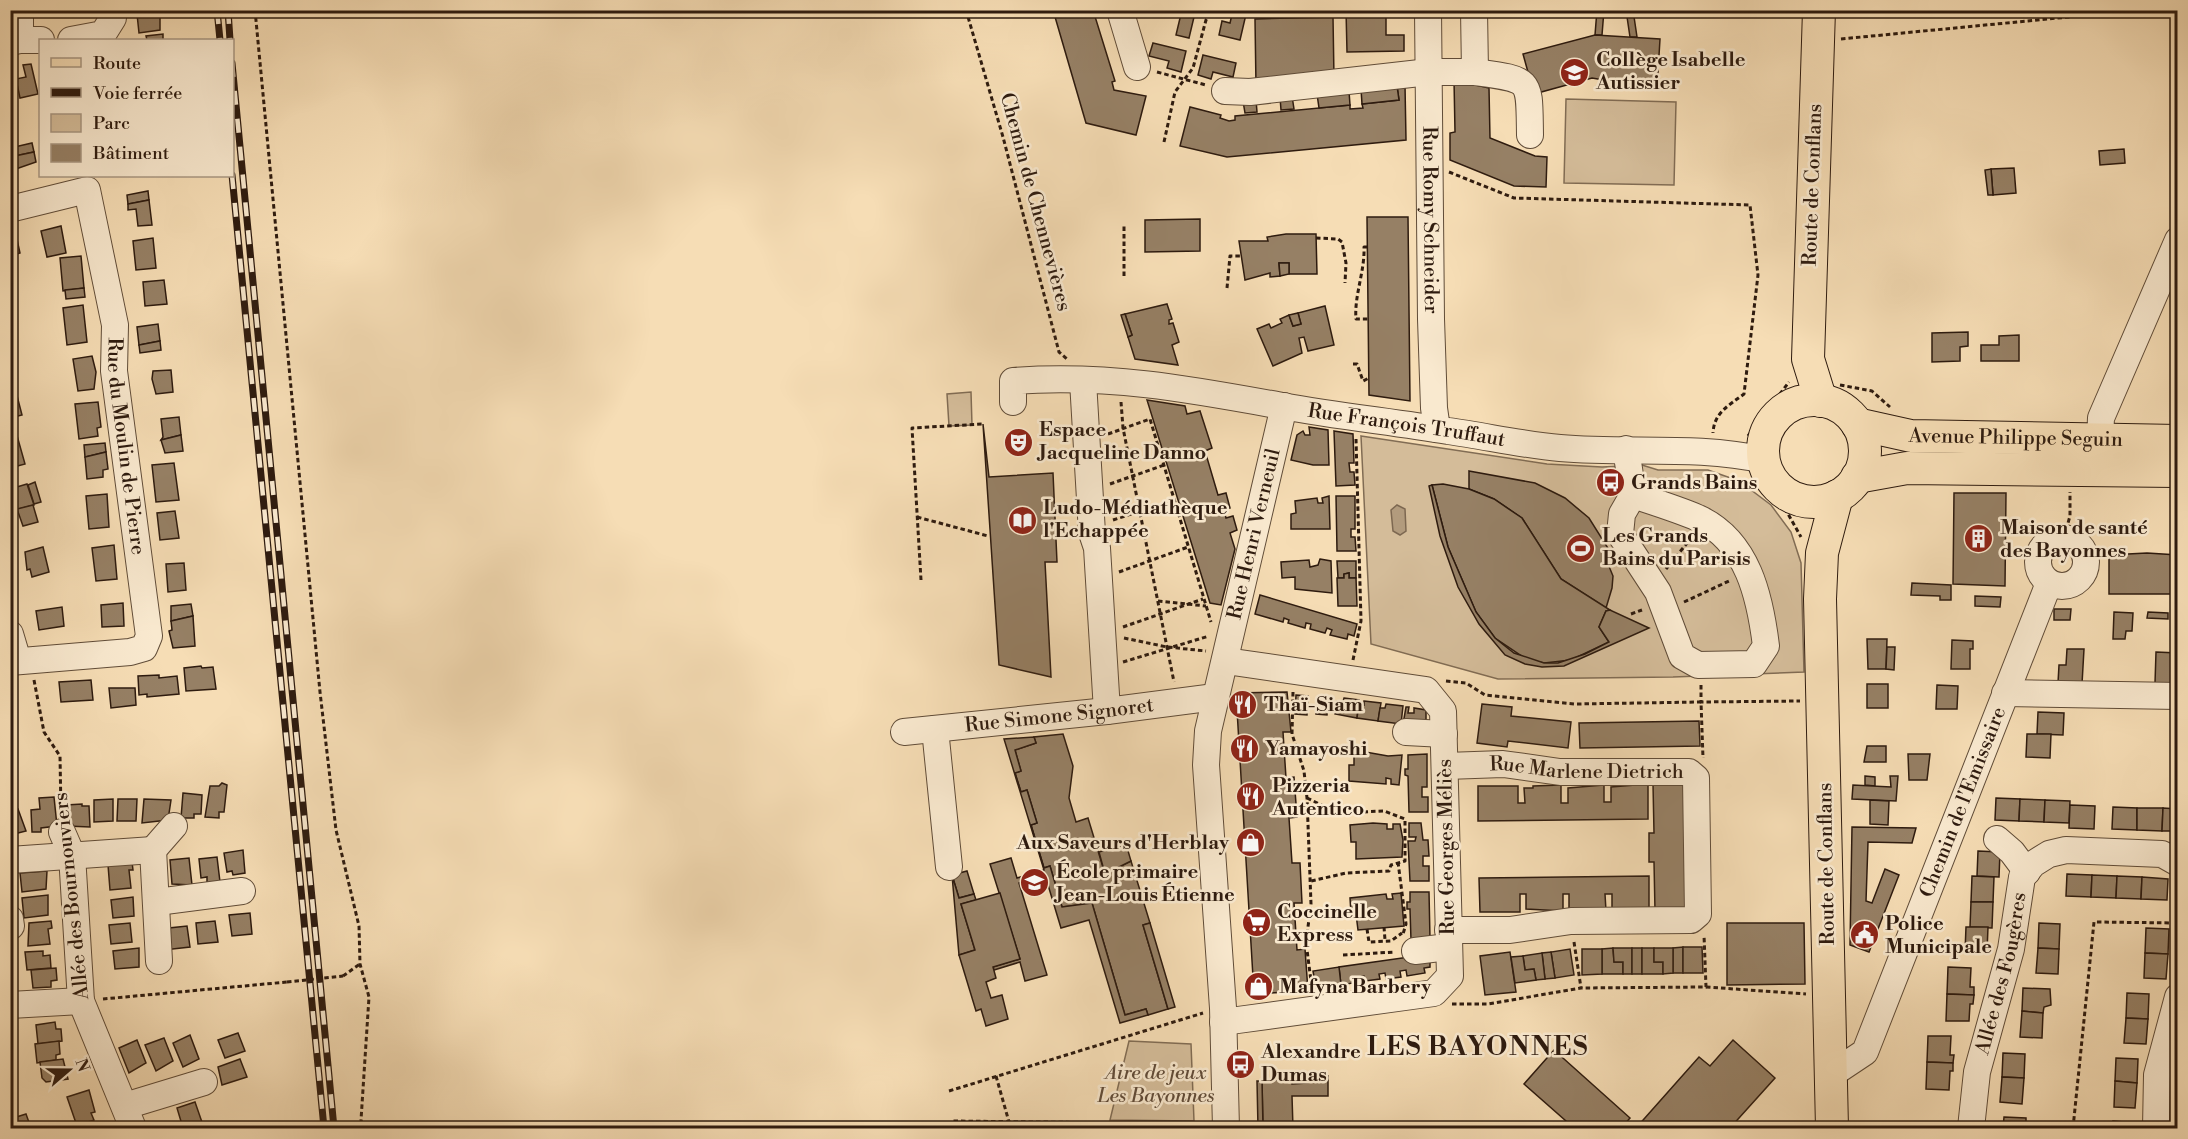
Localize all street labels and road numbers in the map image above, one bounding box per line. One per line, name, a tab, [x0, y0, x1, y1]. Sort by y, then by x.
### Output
street label: Chemin de Chennevières	[994, 90, 1076, 314]
street label: Route de Conflans	[1798, 103, 1828, 267]
street label: Rue Romy Schneider	[1417, 126, 1443, 314]
street label: Rue du Moulin de Pierre	[101, 337, 151, 556]
street label: Rue François Truffaut	[1306, 398, 1507, 453]
street label: Avenue Philippe Seguin	[1907, 423, 2123, 452]
street label: Rue Henri Verneuil	[1222, 446, 1286, 622]
street label: Rue Simone Signoret	[963, 693, 1155, 738]
street label: Chemin de l'Emissaire	[1914, 703, 2012, 901]
street label: Rue Marlene Dietrich	[1489, 751, 1684, 785]
street label: Rue Georges Méliès	[1433, 759, 1461, 935]
street label: Route de Conflans	[1813, 782, 1841, 946]
street label: Allée des Bournouviers	[49, 791, 95, 1002]
street label: Allée des Fougères	[1970, 891, 2032, 1058]

